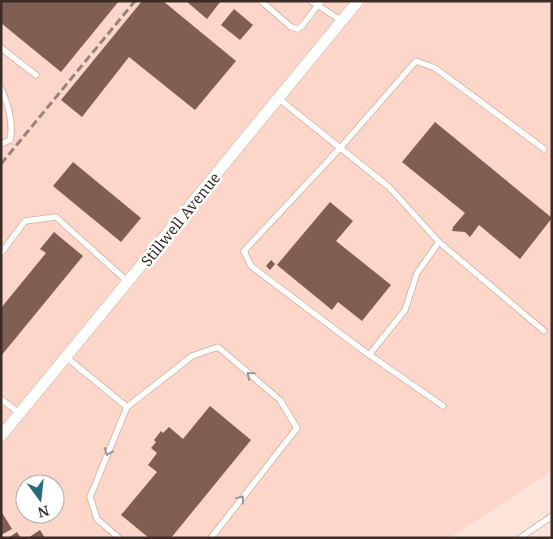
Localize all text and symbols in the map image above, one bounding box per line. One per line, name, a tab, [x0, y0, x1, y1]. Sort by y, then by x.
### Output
street label: Stillwell Avenue	[136, 168, 224, 270]
one-way arrow	[247, 371, 256, 380]
one-way arrow	[104, 447, 114, 456]
north arrow	[15, 474, 65, 524]
one-way arrow	[236, 496, 244, 505]
text: N	[36, 501, 51, 523]

